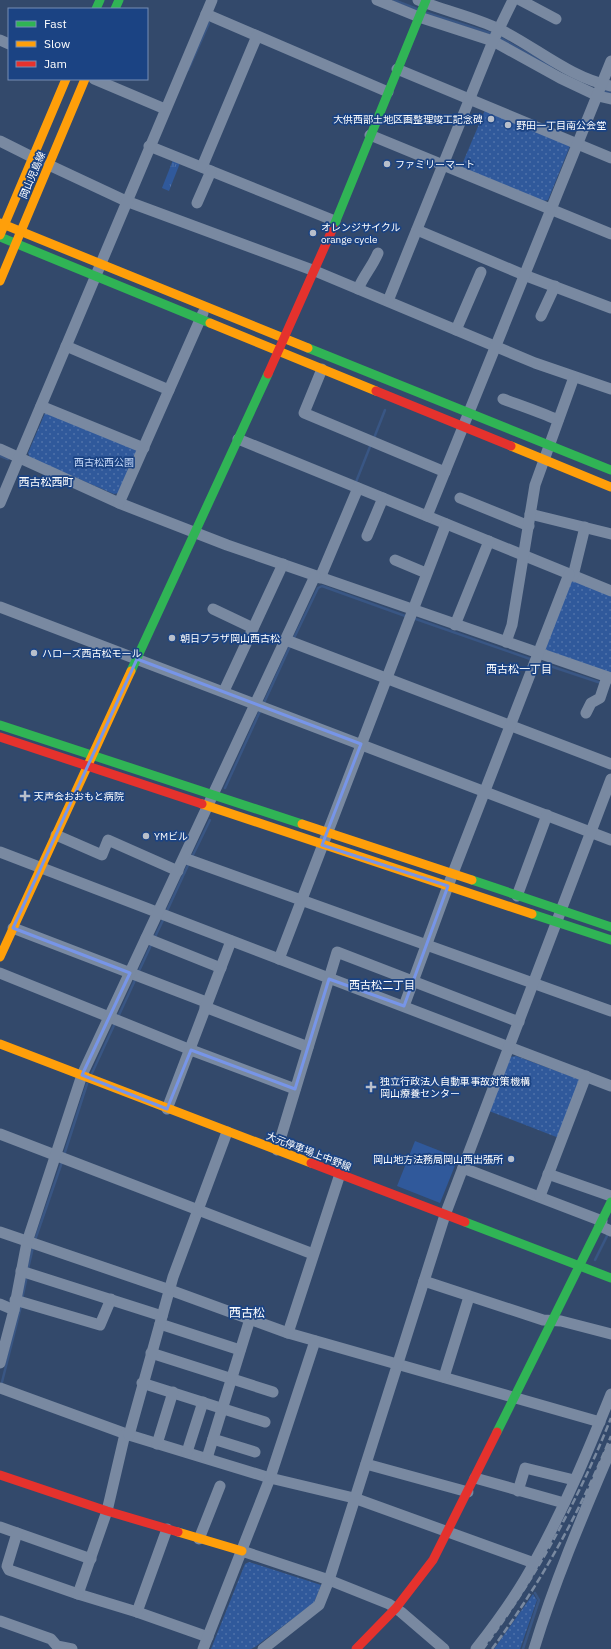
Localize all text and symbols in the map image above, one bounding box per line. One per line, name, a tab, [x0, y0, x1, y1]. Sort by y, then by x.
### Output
legend	[8, 8, 148, 80]
text: Fast	[44, 16, 67, 31]
text: Slow	[44, 36, 70, 51]
text: Jam	[44, 56, 67, 71]
place label: 大供西部土地区画整理竣工記念碑	[333, 113, 483, 126]
marker: 大供西部土地区画整理竣工記念碑	[486, 114, 496, 124]
place label: 野田一丁目南公会堂	[516, 119, 606, 132]
marker: 野田一丁目南公会堂	[503, 120, 513, 130]
street label: 岡山児島線	[17, 150, 48, 201]
place label: ファミリーマート	[395, 158, 475, 171]
marker: ファミリーマート	[382, 159, 392, 169]
place label: オレンジサイクル orange cycle	[321, 221, 401, 246]
marker: オレンジサイクル orange cycle	[308, 228, 318, 238]
park label: 西古松西公園	[74, 456, 134, 469]
district label: 西古松西町	[19, 475, 74, 489]
place label: 朝日プラザ岡山西古松	[180, 632, 280, 645]
marker: 朝日プラザ岡山西古松	[167, 633, 177, 643]
place label: ハローズ西古松モール	[42, 647, 142, 660]
marker: ハローズ西古松モール	[29, 648, 39, 658]
district label: 西古松一丁目	[486, 662, 552, 676]
marker: 天声会おおもと病院	[19, 790, 31, 802]
place label: 天声会おおもと病院	[34, 790, 124, 803]
place label: YMビル	[154, 830, 188, 843]
marker: YMビル	[141, 831, 151, 841]
district label: 西古松二丁目	[349, 978, 415, 992]
place label: 独立行政法人自動車事故対策機構 岡山療養センター	[380, 1075, 530, 1100]
marker: 独立行政法人自動車事故対策機構 岡山療養センター	[365, 1081, 377, 1093]
street label: 大元停車場上中野線	[264, 1129, 353, 1174]
place label: 岡山地方法務局岡山西出張所	[373, 1153, 503, 1166]
marker: 岡山地方法務局岡山西出張所	[506, 1154, 516, 1164]
district label: 西古松	[229, 1305, 265, 1320]

